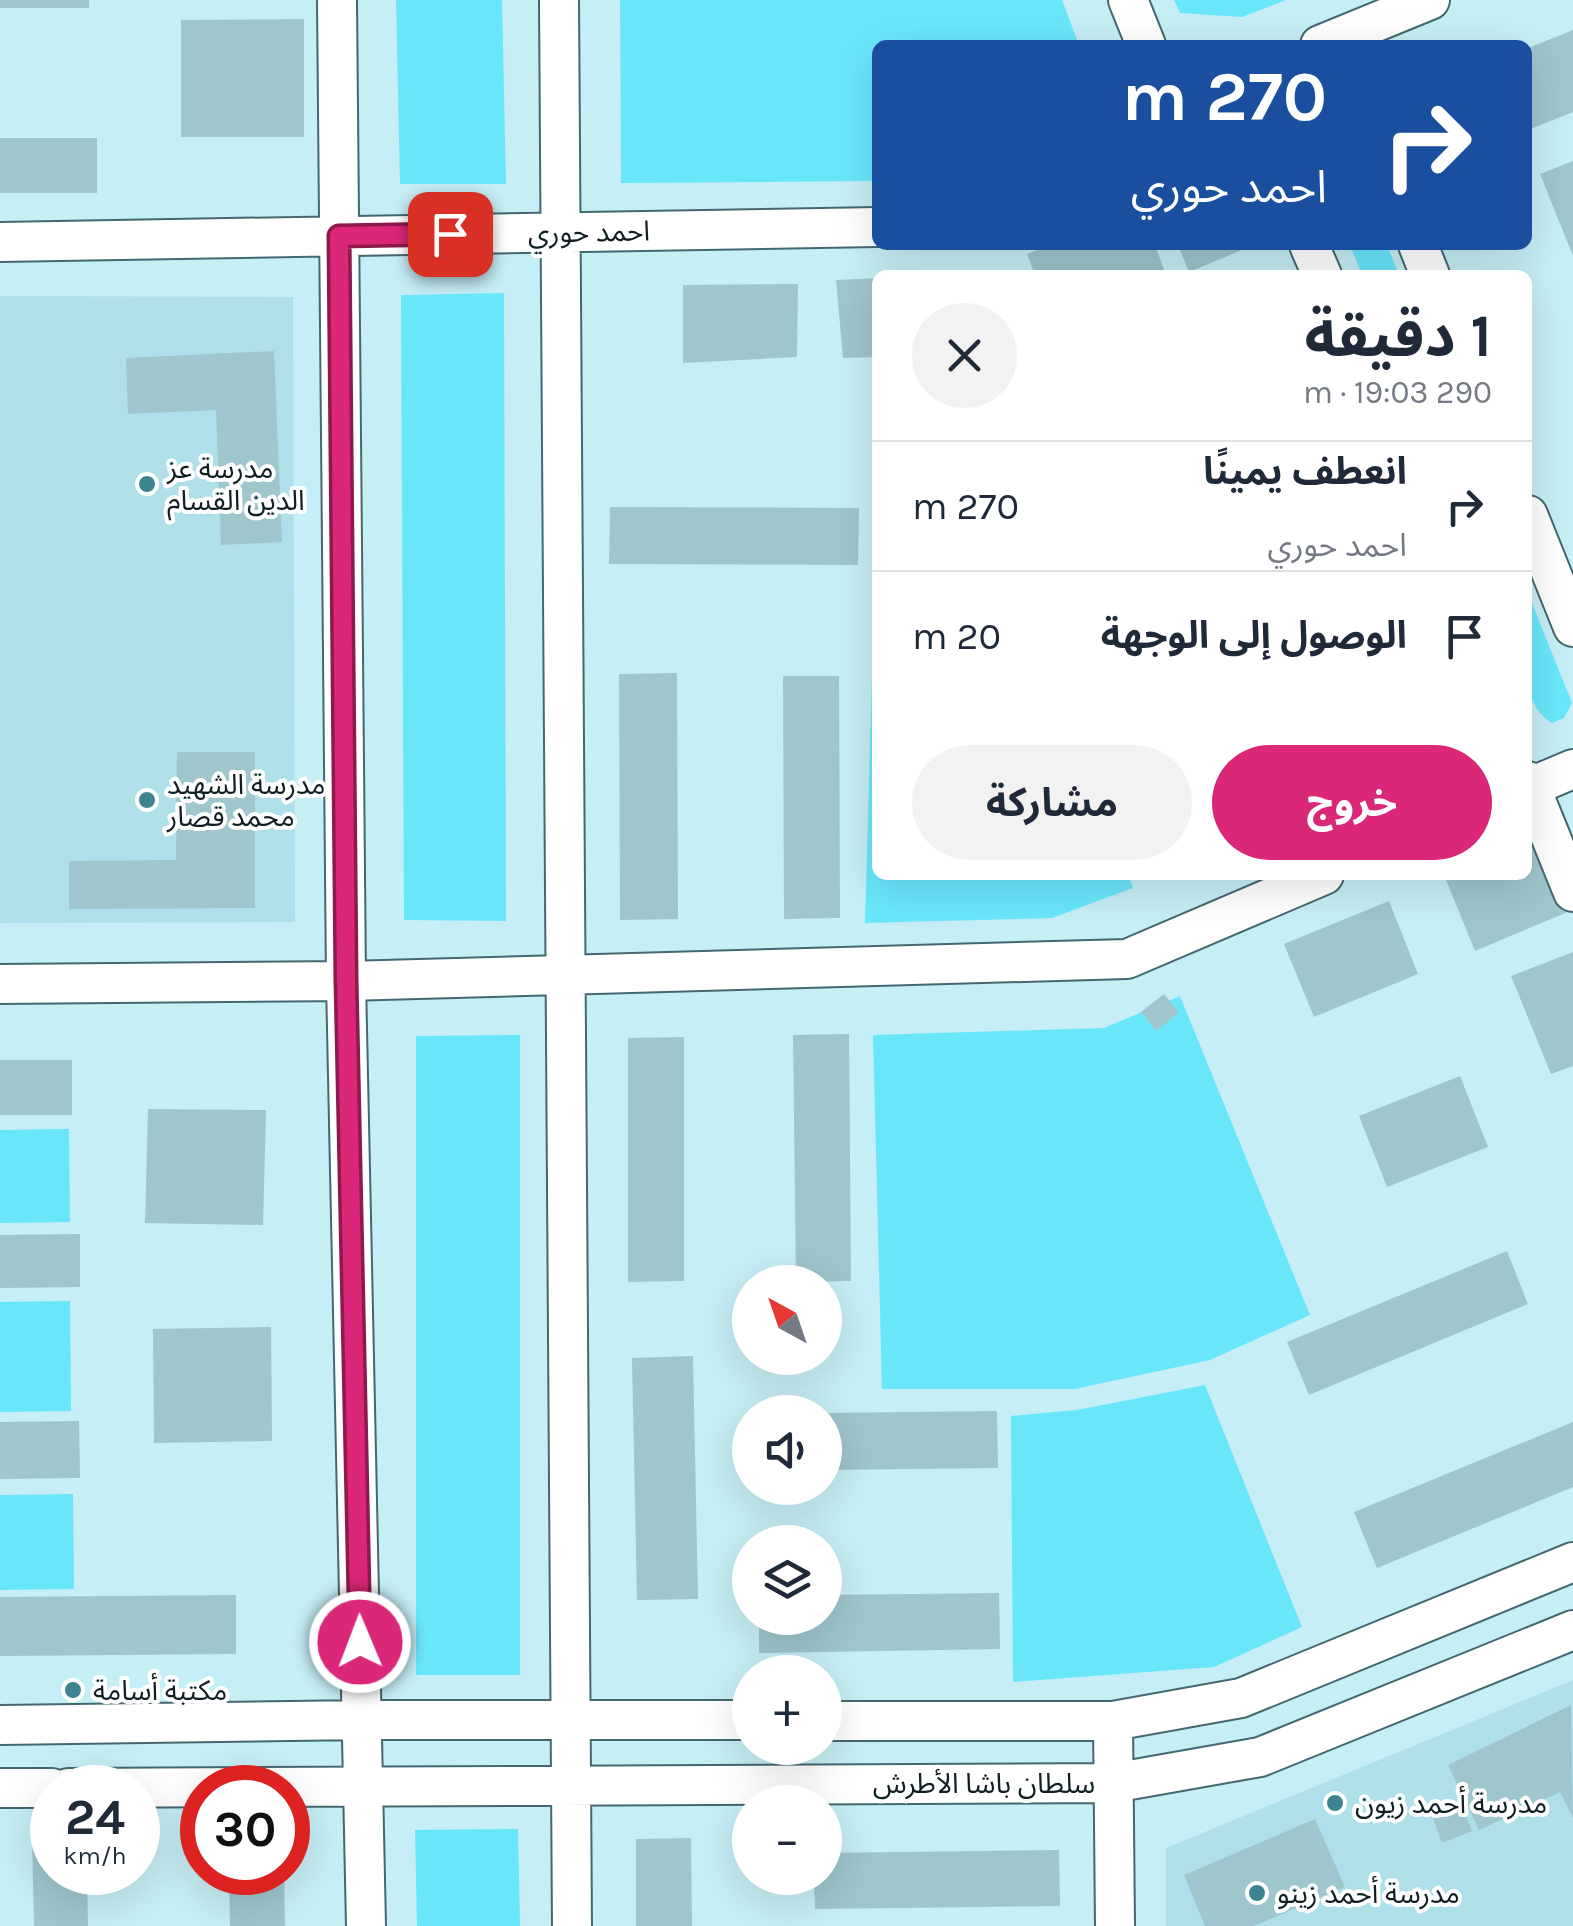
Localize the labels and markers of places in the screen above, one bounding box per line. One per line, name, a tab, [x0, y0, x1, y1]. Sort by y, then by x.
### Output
pin	[408, 192, 493, 277]
place label: مدرسة عز الدين القسام	[166, 452, 305, 521]
marker: مدرسة عز الدين القسام	[136, 473, 158, 495]
place label: مدرسة الشهيد محمد قصار	[166, 768, 326, 833]
marker: مدرسة الشهيد محمد قصار	[136, 789, 158, 811]
place label: مكتبة أسامة	[93, 1672, 227, 1707]
marker: مكتبة أسامة	[62, 1679, 84, 1701]
place label: مدرسة أحمد زيون	[1355, 1785, 1547, 1820]
marker: مدرسة أحمد زيون	[1324, 1792, 1346, 1814]
place label: مدرسة أحمد زينو	[1277, 1875, 1460, 1910]
marker: مدرسة أحمد زينو	[1246, 1882, 1268, 1904]

